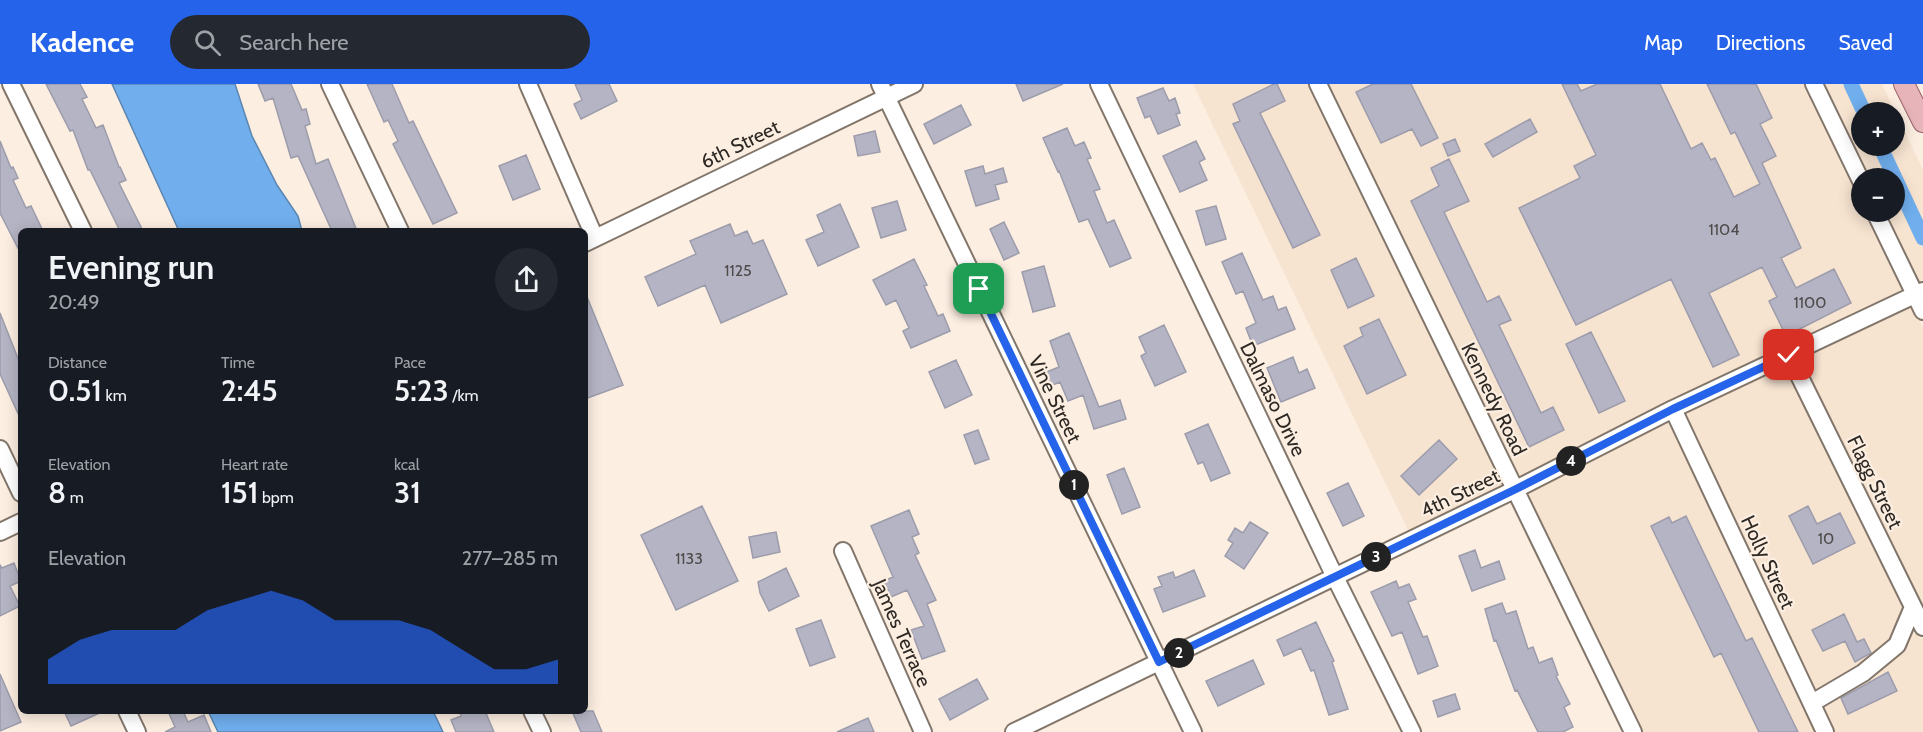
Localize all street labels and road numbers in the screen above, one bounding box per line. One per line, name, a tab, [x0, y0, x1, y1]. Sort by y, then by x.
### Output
street label: 6th Street	[697, 115, 784, 173]
street label: Dalmaso Drive	[1235, 338, 1311, 460]
street label: Kennedy Road	[1456, 339, 1532, 459]
street label: Vine Street	[1023, 351, 1087, 447]
street label: Flagg Street	[1842, 432, 1908, 533]
street label: 4th Street	[1417, 463, 1504, 522]
street label: Holly Street	[1736, 512, 1800, 613]
street label: James Terrace	[867, 574, 936, 691]

